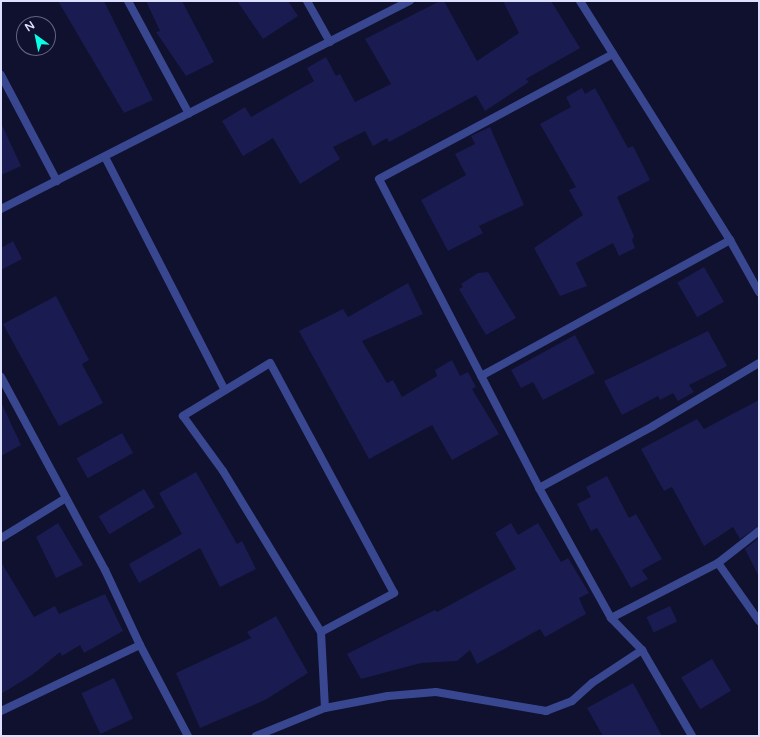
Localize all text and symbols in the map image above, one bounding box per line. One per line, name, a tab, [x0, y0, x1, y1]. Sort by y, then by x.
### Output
north arrow	[16, 16, 56, 56]
text: N	[22, 18, 37, 34]

